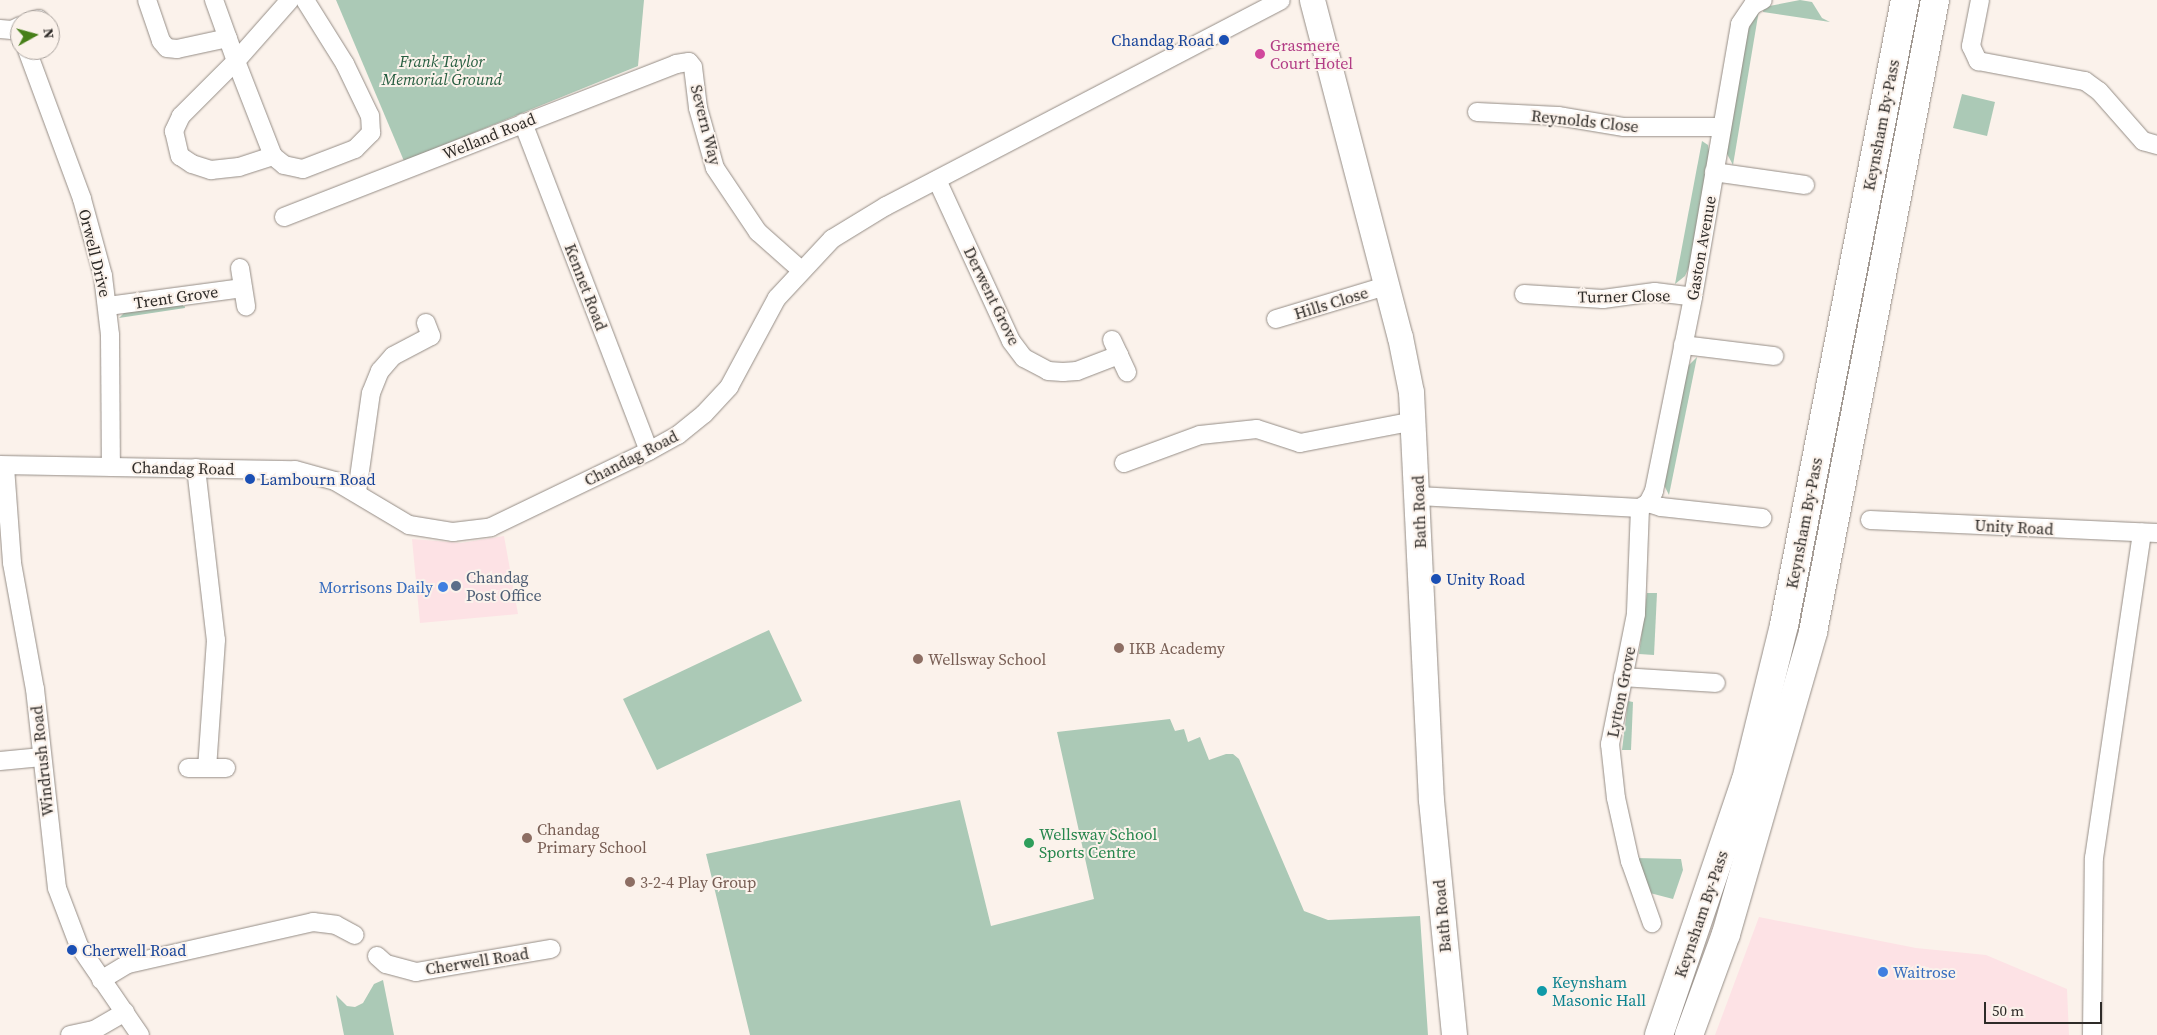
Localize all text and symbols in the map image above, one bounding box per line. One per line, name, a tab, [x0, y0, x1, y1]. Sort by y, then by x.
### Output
north arrow	[10, 10, 60, 60]
text: N	[38, 27, 59, 40]
place label: Chandag Road	[1111, 30, 1214, 50]
marker: Chandag Road	[1218, 34, 1230, 46]
place label: Grasmere Court Hotel	[1270, 35, 1353, 73]
marker: Grasmere Court Hotel	[1254, 48, 1266, 60]
park label: Frank Taylor Memorial Ground	[382, 51, 502, 89]
street label: Keynsham By-Pass	[1859, 58, 1903, 192]
street label: Severn Way	[687, 83, 725, 167]
street label: Reynolds Close	[1530, 106, 1640, 136]
street label: Welland Road	[440, 109, 538, 163]
street label: Gaston Avenue	[1682, 194, 1720, 302]
street label: Orwell Drive	[75, 207, 115, 299]
street label: Kennet Road	[561, 241, 611, 333]
street label: Derwent Grove	[960, 244, 1024, 348]
street label: Trent Grove	[133, 282, 219, 312]
street label: Hills Close	[1292, 283, 1370, 323]
street label: Turner Close	[1578, 286, 1670, 306]
street label: Chandag Road	[581, 426, 681, 490]
street label: Keynsham By-Pass	[1782, 456, 1826, 590]
street label: Chandag Road	[132, 458, 234, 478]
place label: Lambourn Road	[260, 469, 376, 489]
marker: Lambourn Road	[244, 473, 256, 485]
street label: Bath Road	[1408, 475, 1430, 549]
street label: Unity Road	[1974, 515, 2054, 539]
place label: Chandag Post Office	[466, 567, 542, 605]
place label: Unity Road	[1446, 569, 1525, 589]
marker: Unity Road	[1430, 573, 1442, 585]
place label: Morrisons Daily	[319, 577, 433, 597]
marker: Chandag Post Office	[450, 580, 462, 592]
marker: Morrisons Daily	[437, 581, 449, 593]
place label: IKB Academy	[1129, 638, 1225, 658]
marker: IKB Academy	[1113, 642, 1125, 654]
street label: Lytton Grove	[1603, 645, 1639, 739]
place label: Wellsway School	[928, 649, 1046, 669]
marker: Wellsway School	[912, 653, 924, 665]
street label: Windrush Road	[27, 705, 57, 817]
place label: Chandag Primary School	[537, 819, 647, 857]
place label: Wellsway School Sports Centre	[1039, 824, 1157, 862]
marker: Chandag Primary School	[521, 832, 533, 844]
marker: Wellsway School Sports Centre	[1023, 837, 1035, 849]
street label: Keynsham By-Pass	[1670, 848, 1732, 980]
place label: 3-2-4 Play Group	[640, 872, 756, 892]
marker: 3-2-4 Play Group	[624, 876, 636, 888]
street label: Bath Road	[1429, 879, 1455, 953]
place label: Cherwell Road	[82, 940, 186, 960]
street label: Cherwell Road	[424, 943, 530, 979]
marker: Cherwell Road	[66, 944, 78, 956]
place label: Waitrose	[1893, 962, 1956, 982]
marker: Waitrose	[1877, 966, 1889, 978]
place label: Keynsham Masonic Hall	[1552, 972, 1646, 1010]
marker: Keynsham Masonic Hall	[1536, 985, 1548, 997]
scale bar	[1987, 992, 2104, 1024]
text: 50 m	[1992, 1000, 2024, 1021]

